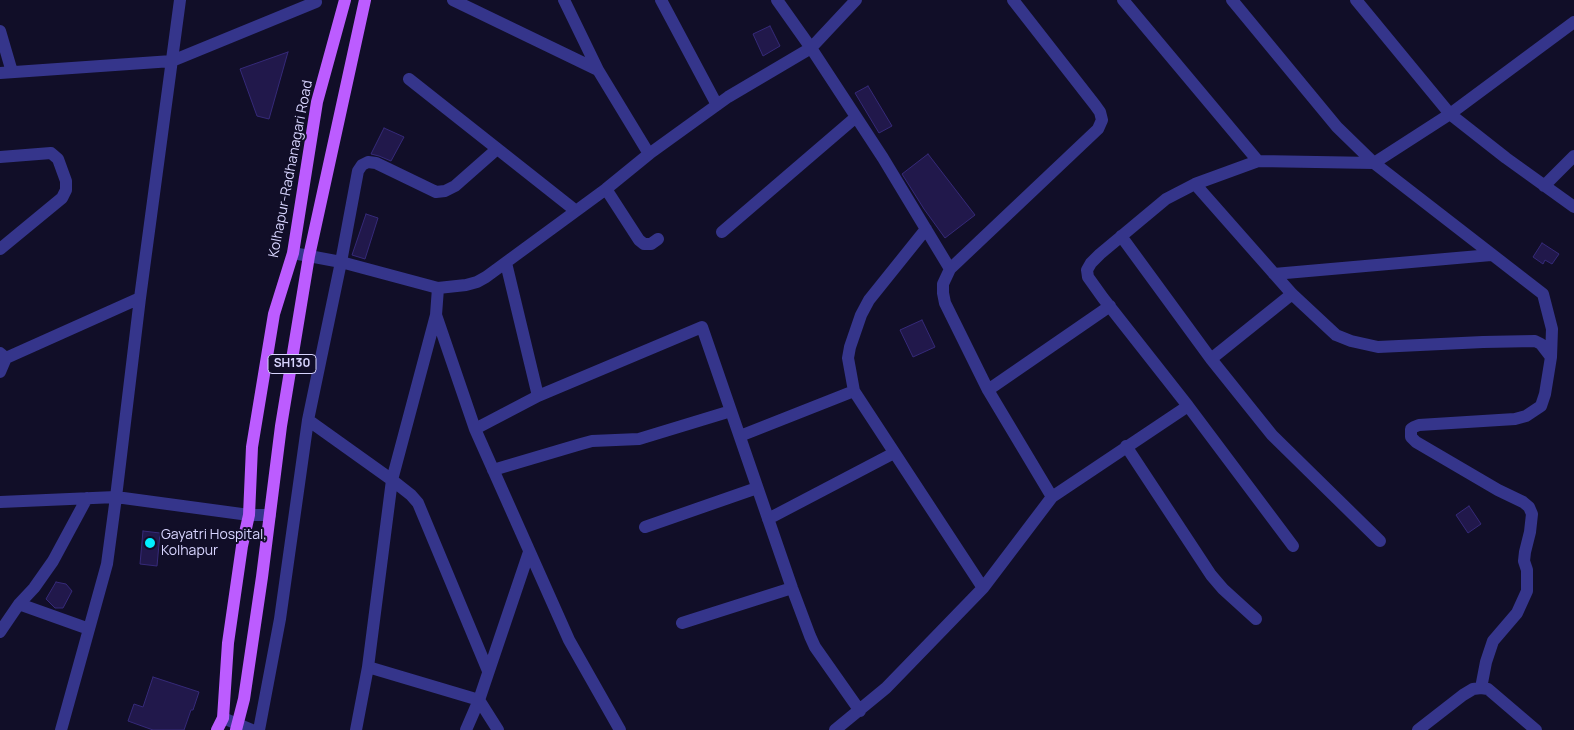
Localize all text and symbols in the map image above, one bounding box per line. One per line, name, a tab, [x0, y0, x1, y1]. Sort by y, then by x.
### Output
street label: Kolhapur-Radhanagari Road	[266, 79, 316, 259]
road number: SH130	[268, 354, 316, 374]
place label: Gayatri Hospital, Kolhapur	[161, 527, 267, 560]
marker: Gayatri Hospital, Kolhapur	[143, 536, 157, 550]

